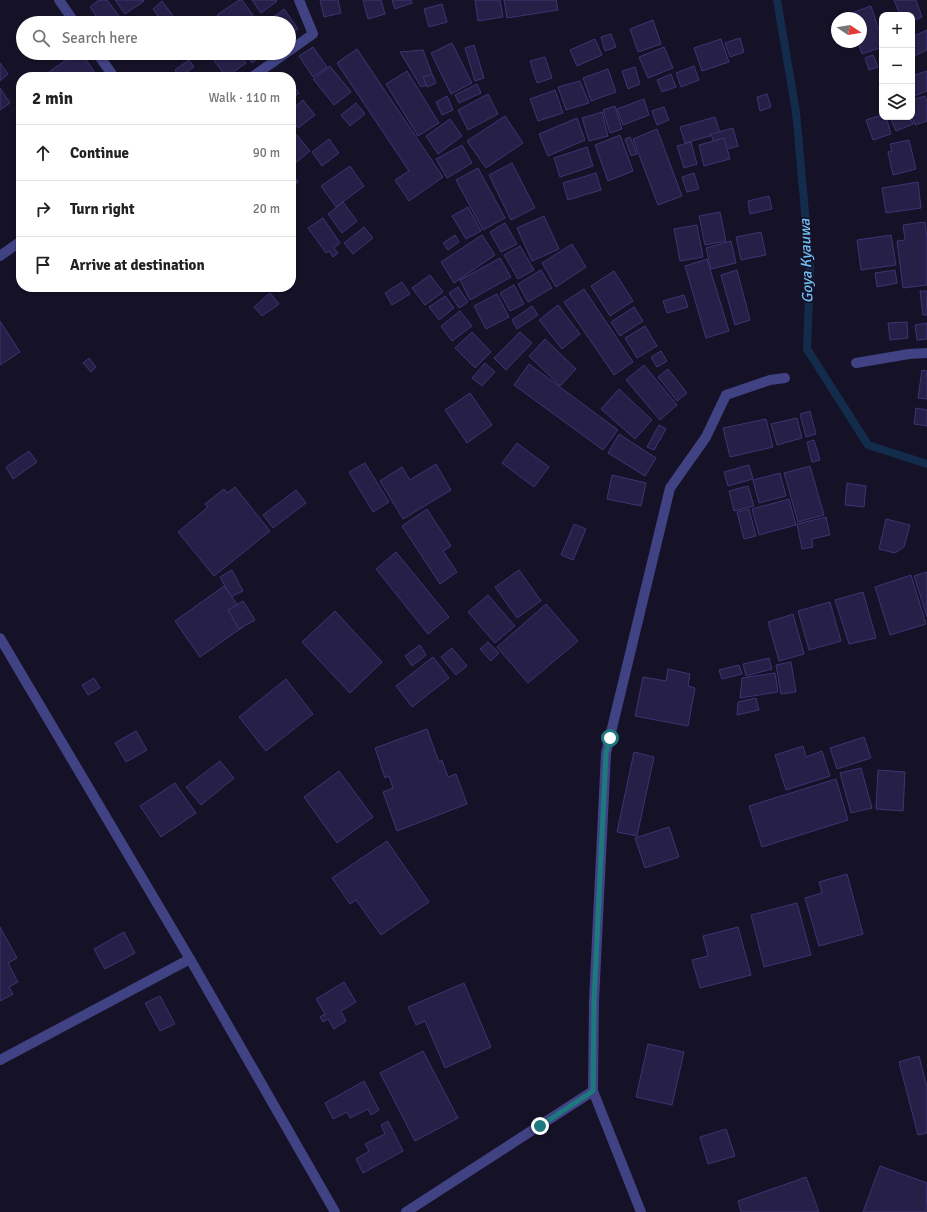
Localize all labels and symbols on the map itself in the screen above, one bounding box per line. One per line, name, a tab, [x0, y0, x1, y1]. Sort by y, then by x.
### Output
north arrow	[831, 12, 867, 48]
water label: Goya Kyauwa	[796, 218, 816, 304]
route start	[601, 729, 619, 747]
route end	[531, 1117, 549, 1135]

